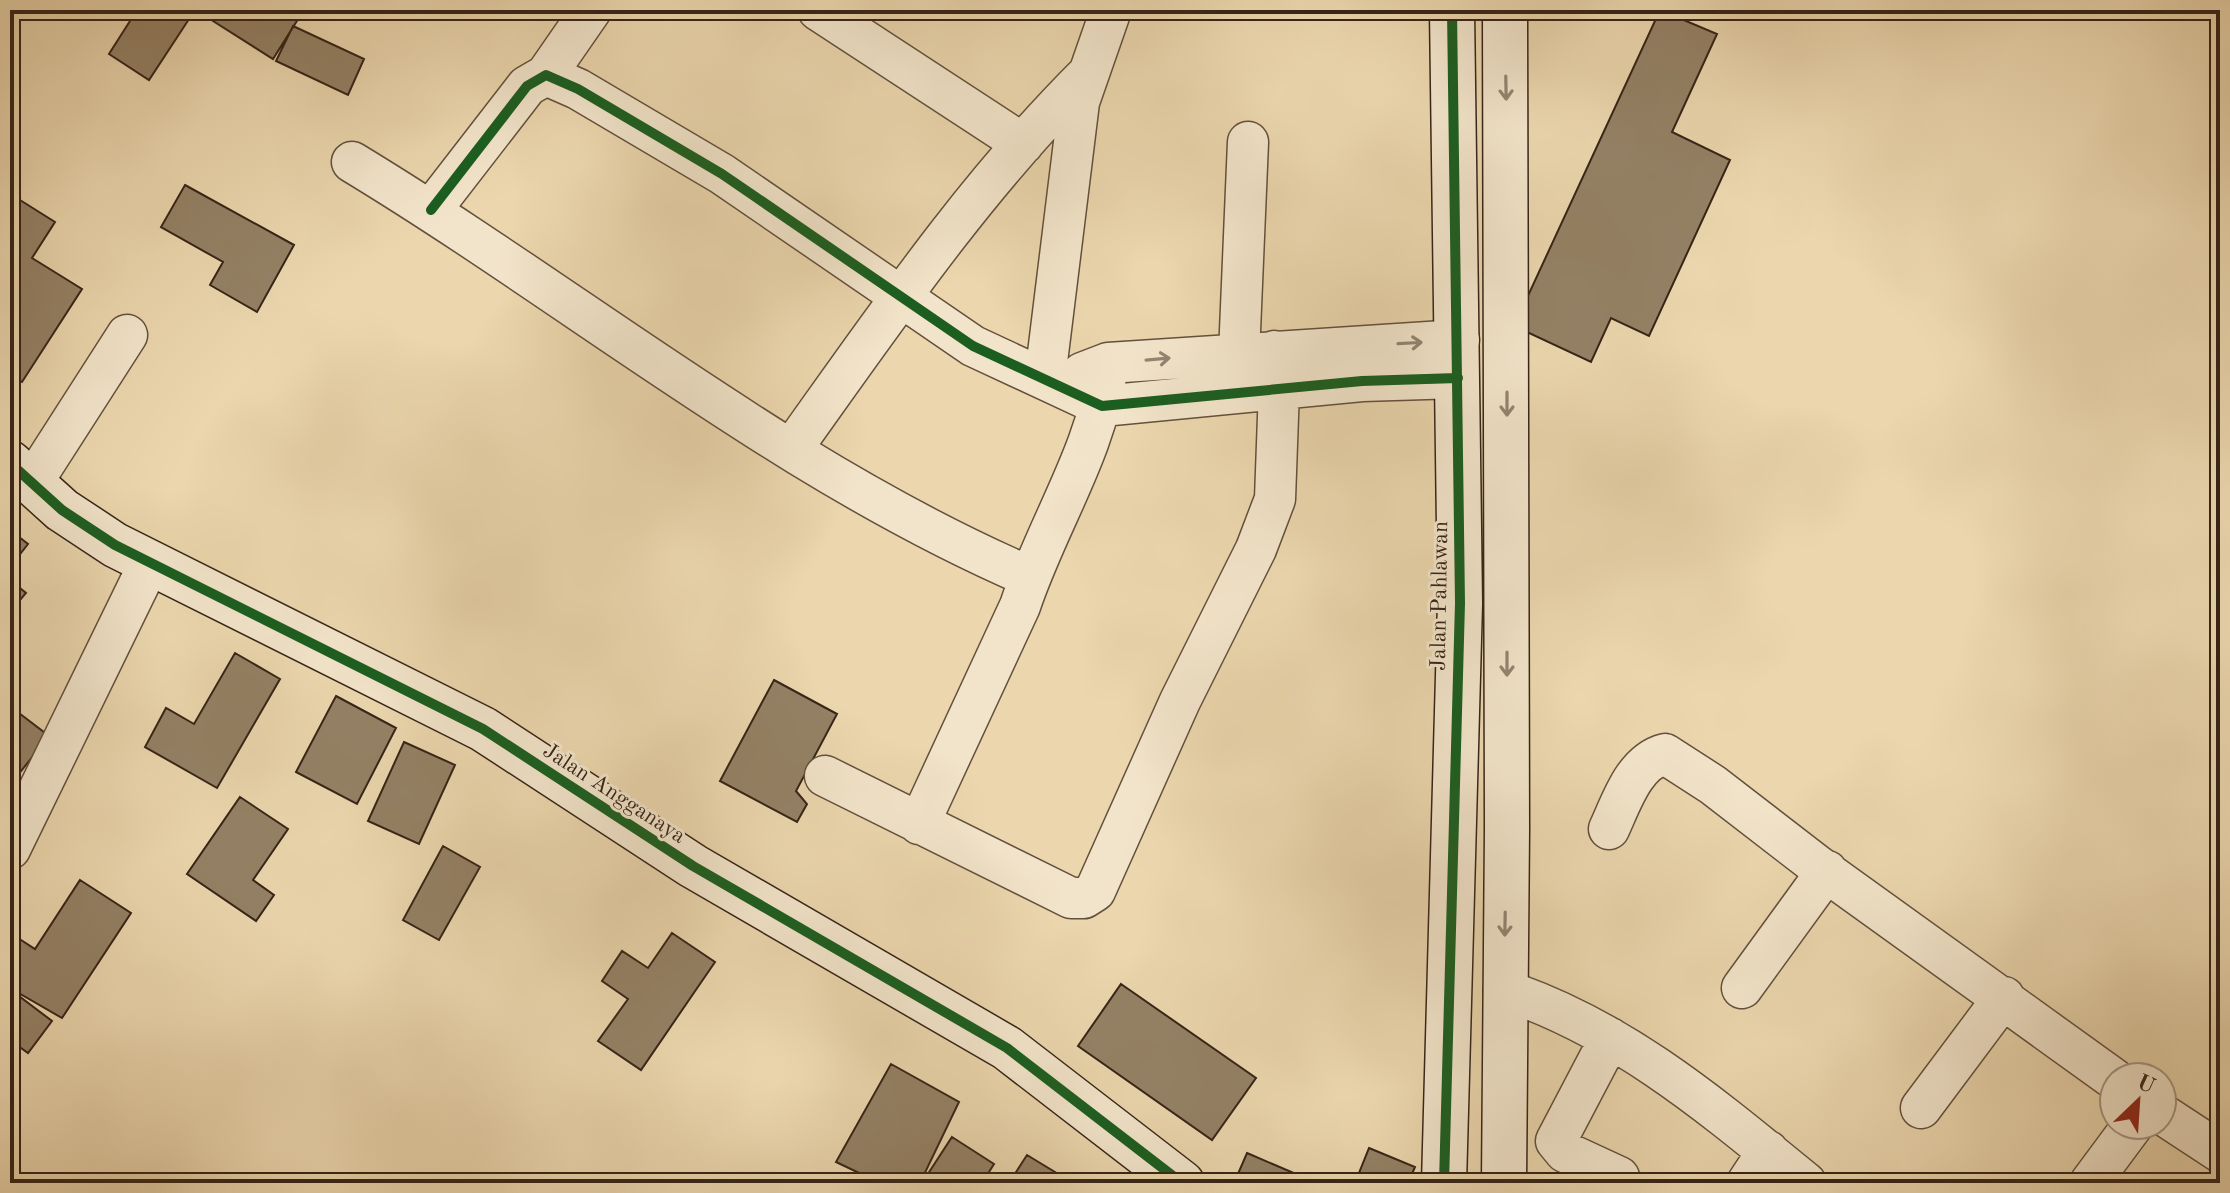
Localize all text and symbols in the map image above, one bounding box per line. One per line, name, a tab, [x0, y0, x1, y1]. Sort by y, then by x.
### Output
one-way arrow	[1498, 74, 1514, 101]
one-way arrow	[1396, 335, 1423, 350]
one-way arrow	[1144, 351, 1171, 366]
one-way arrow	[1499, 390, 1515, 417]
street label: Jalan Pahlawan	[1428, 521, 1452, 671]
one-way arrow	[1499, 650, 1515, 677]
street label: Jalan Angganaya	[539, 739, 689, 848]
one-way arrow	[1498, 910, 1513, 937]
north arrow	[2098, 1061, 2178, 1141]
text: U	[2133, 1071, 2158, 1098]

